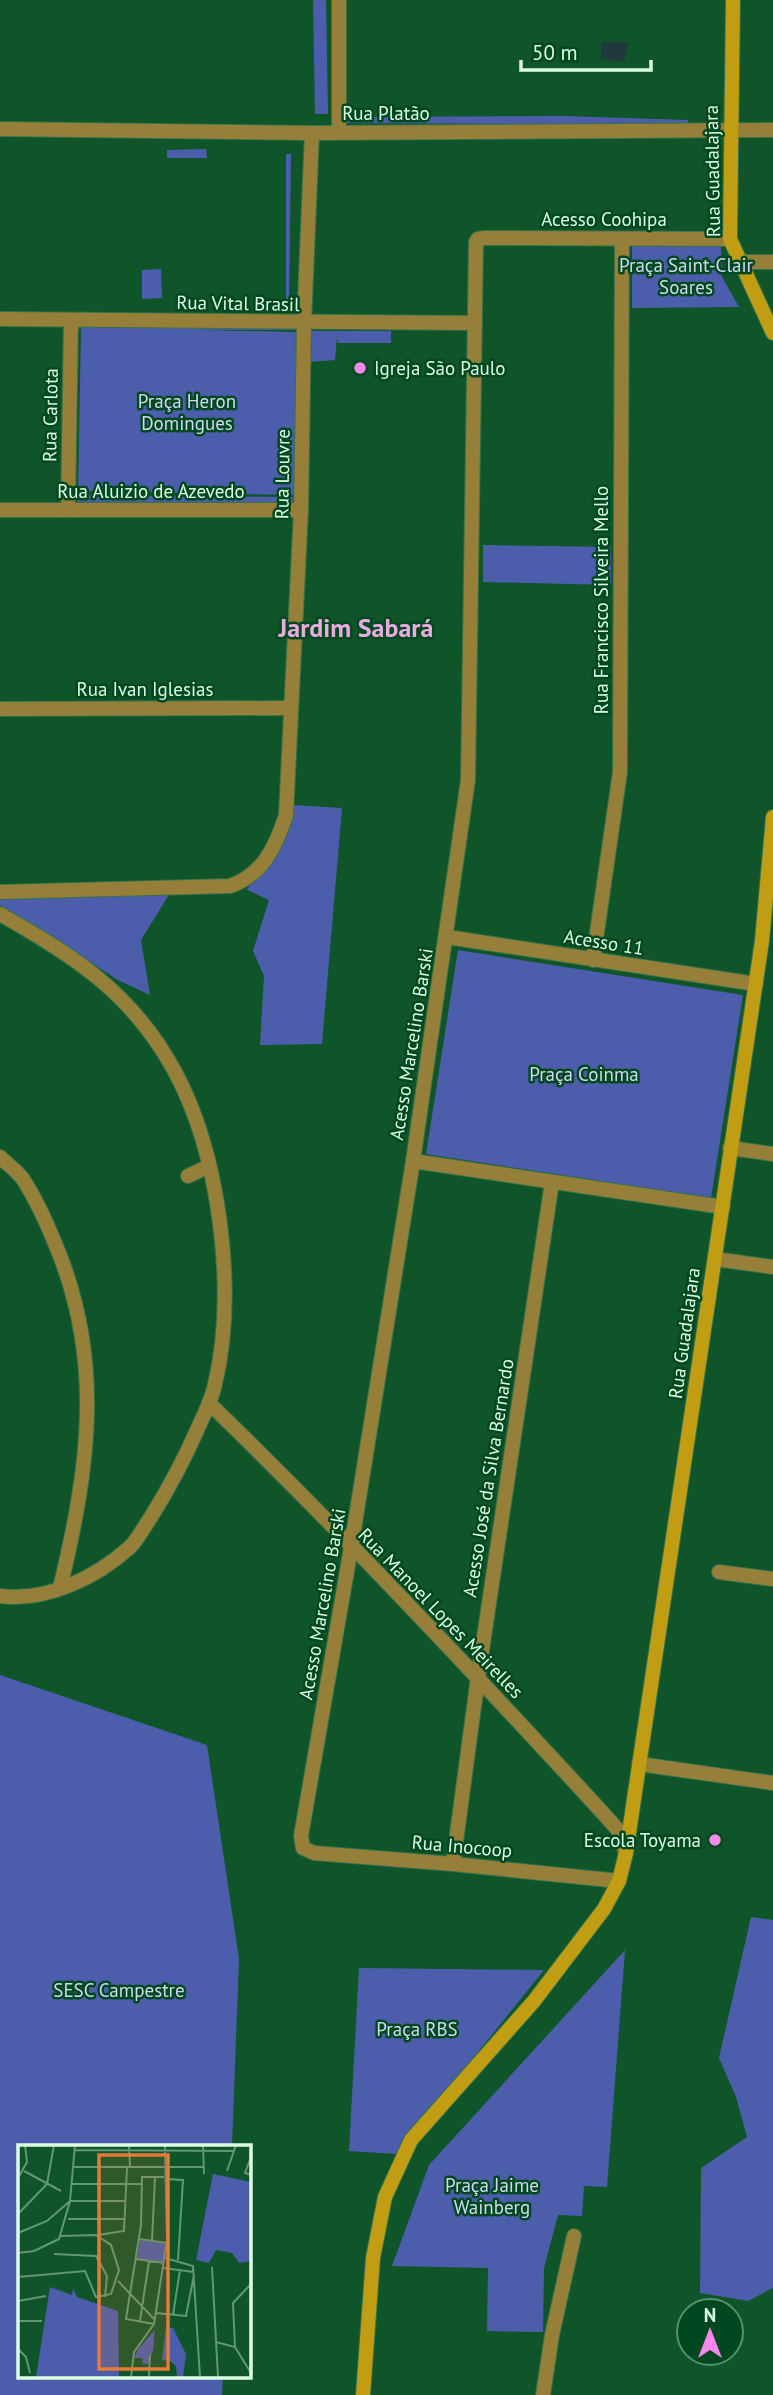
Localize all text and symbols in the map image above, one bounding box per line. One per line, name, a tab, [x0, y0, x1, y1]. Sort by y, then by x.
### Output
scale bar	[521, 28, 650, 72]
text: 50 m	[532, 39, 578, 66]
street label: Rua Platão	[342, 101, 430, 125]
street label: Rua Guadalajara	[699, 105, 725, 237]
street label: Acesso Coohipa	[541, 207, 667, 231]
park label: Praça Saint-Clair Soares	[619, 253, 754, 299]
street label: Rua Vital Brasil	[176, 290, 300, 316]
place label: Igreja São Paulo	[374, 356, 506, 380]
marker: Igreja São Paulo	[352, 360, 368, 376]
street label: Rua Carlota	[37, 368, 63, 462]
park label: Praça Heron Domingues	[138, 389, 236, 435]
street label: Rua Louvre	[269, 429, 295, 519]
street label: Rua Aluizio de Azevedo	[57, 479, 245, 503]
street label: Rua Francisco Silveira Mello	[589, 486, 613, 714]
district label: Jardim Sabará	[278, 611, 433, 644]
street label: Rua Ivan Iglesias	[77, 677, 213, 701]
street label: Acesso 11	[562, 924, 646, 960]
street label: Acesso Marcelino Barski	[384, 946, 438, 1142]
park label: Praça Coinma	[529, 1062, 639, 1086]
street label: Rua Guadalajara	[663, 1266, 705, 1400]
street label: Acesso José da Silva Bernardo	[457, 1357, 519, 1599]
street label: Acesso Marcelino Barski	[293, 1506, 351, 1702]
street label: Rua Manoel Lopes Meirelles	[353, 1523, 529, 1703]
place label: Escola Toyama	[584, 1828, 701, 1852]
street label: Rua Inocoop	[411, 1830, 513, 1862]
marker: Escola Toyama	[707, 1832, 723, 1848]
park label: SESC Campestre	[53, 1978, 185, 2002]
park label: Praça RBS	[376, 2017, 458, 2041]
inset map	[18, 2145, 250, 2378]
park label: Praça Jaime Wainberg	[445, 2173, 539, 2219]
north arrow	[675, 2297, 745, 2367]
text: N	[704, 2303, 716, 2327]

